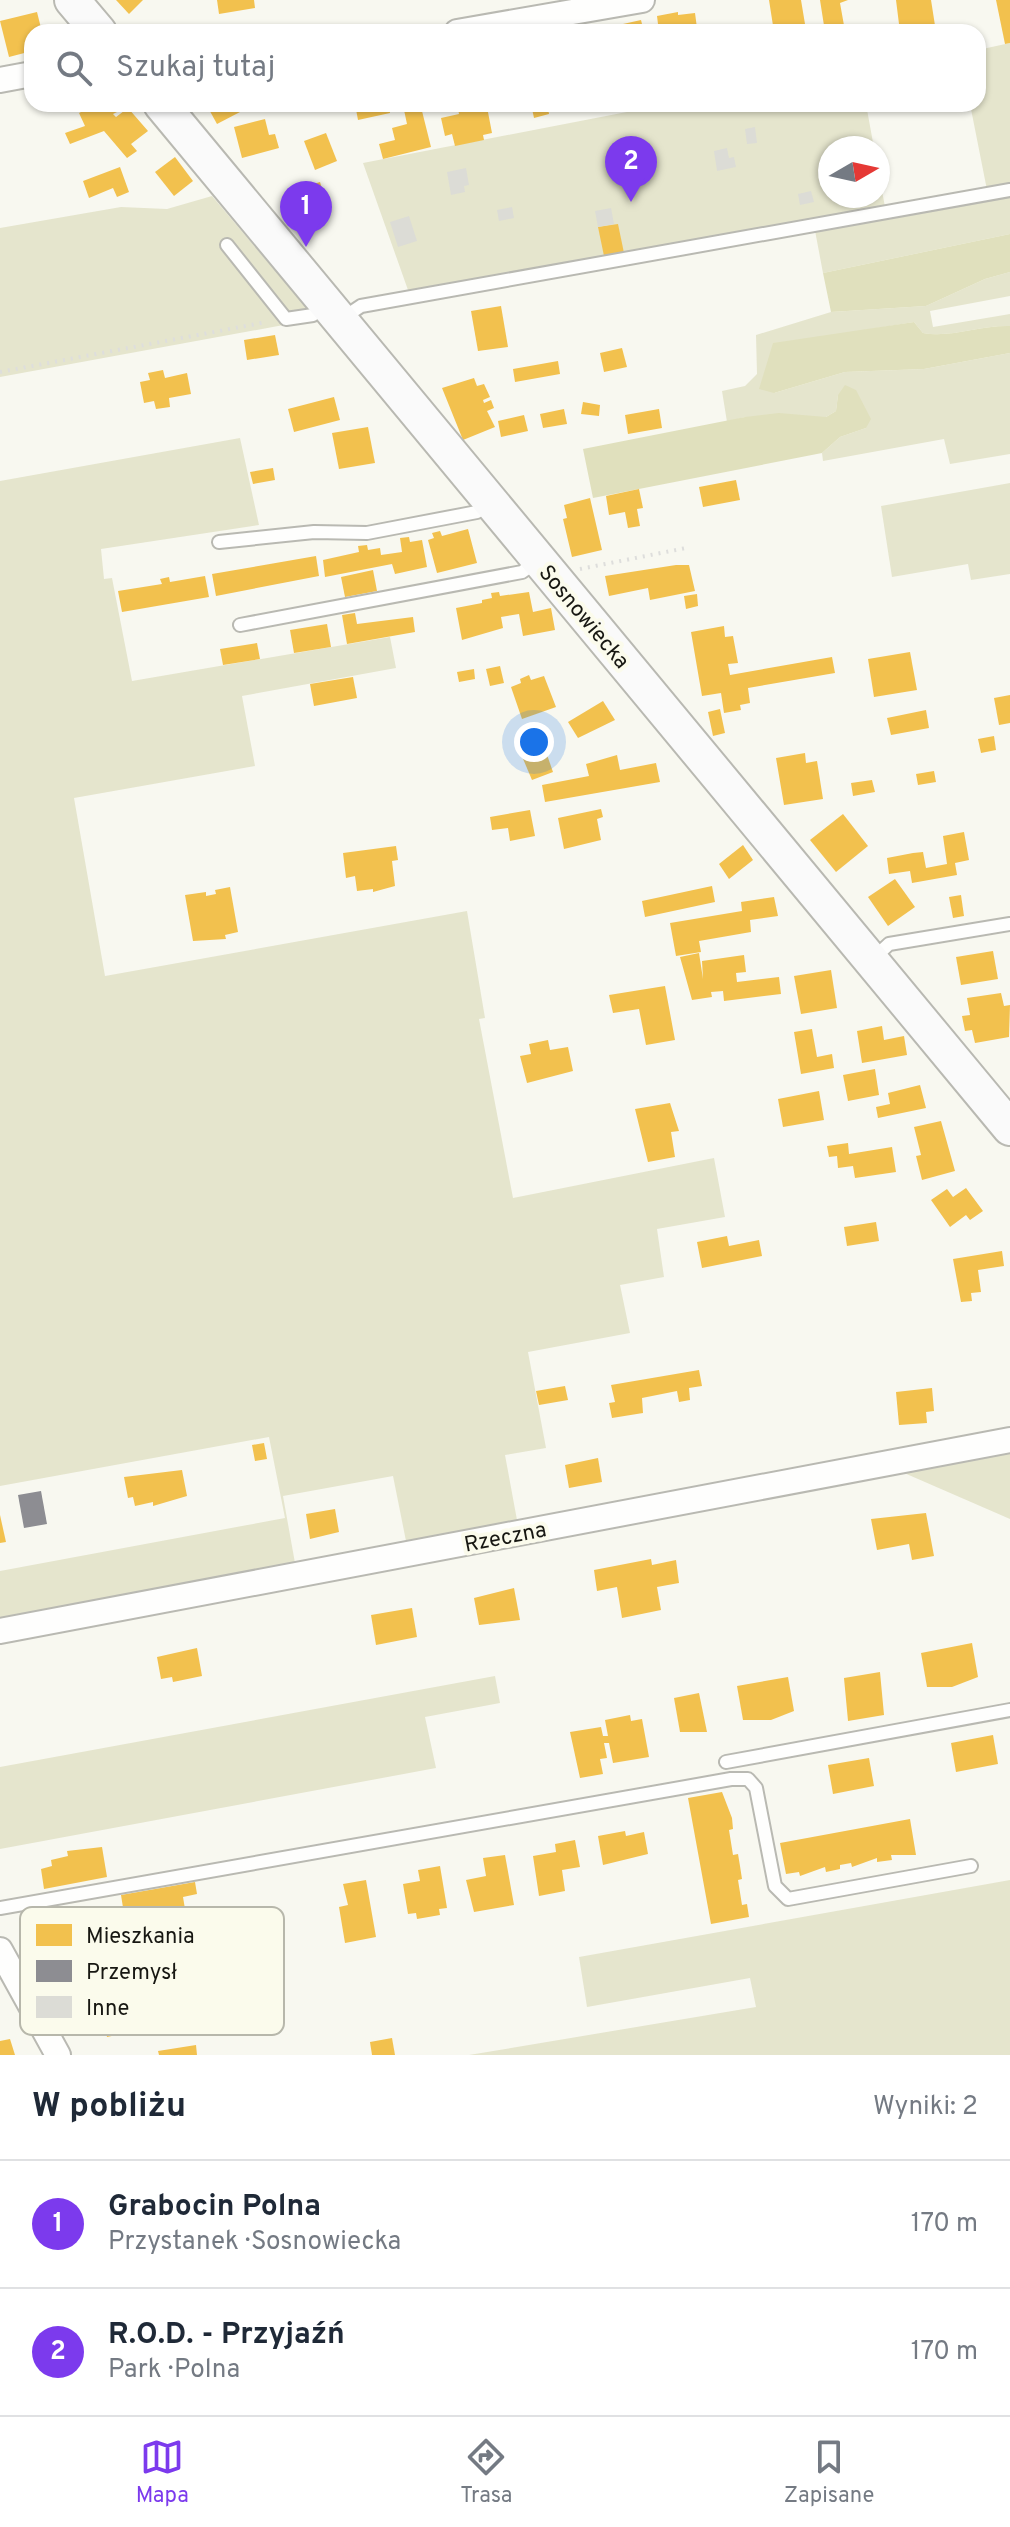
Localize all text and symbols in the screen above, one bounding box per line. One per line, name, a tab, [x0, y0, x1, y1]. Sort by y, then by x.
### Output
search box	[24, 24, 986, 112]
icon: search	[52, 46, 96, 90]
text: Szukaj tutaj	[116, 50, 275, 87]
pin: 2	[605, 136, 657, 202]
north arrow	[818, 136, 890, 208]
pin: 1	[280, 181, 332, 247]
street label: Sosnowiecka	[532, 560, 634, 675]
your location	[514, 722, 554, 762]
street label: Rzeczna	[462, 1517, 549, 1560]
legend	[20, 1907, 284, 2035]
text: Mieszkania	[86, 1924, 195, 1951]
text: Przemysł	[86, 1960, 177, 1987]
text: Inne	[86, 1996, 129, 2023]
text: W pobliżu	[32, 2086, 186, 2129]
text: Wyniki: 2	[873, 2091, 978, 2124]
text: Grabocin Polna	[108, 2189, 321, 2226]
text: 1	[53, 2208, 63, 2241]
text: 170 m	[911, 2208, 978, 2241]
text: Przystanek · Sosnowiecka	[108, 2226, 401, 2259]
text: R.O.D. - Przyjaźń	[108, 2317, 345, 2354]
text: 2	[50, 2336, 66, 2369]
text: 170 m	[911, 2336, 978, 2369]
text: Park · Polna	[108, 2354, 240, 2387]
tab: Mapa	[136, 2435, 189, 2510]
tab: Trasa	[460, 2435, 512, 2510]
tab: Zapisane	[784, 2435, 874, 2510]

